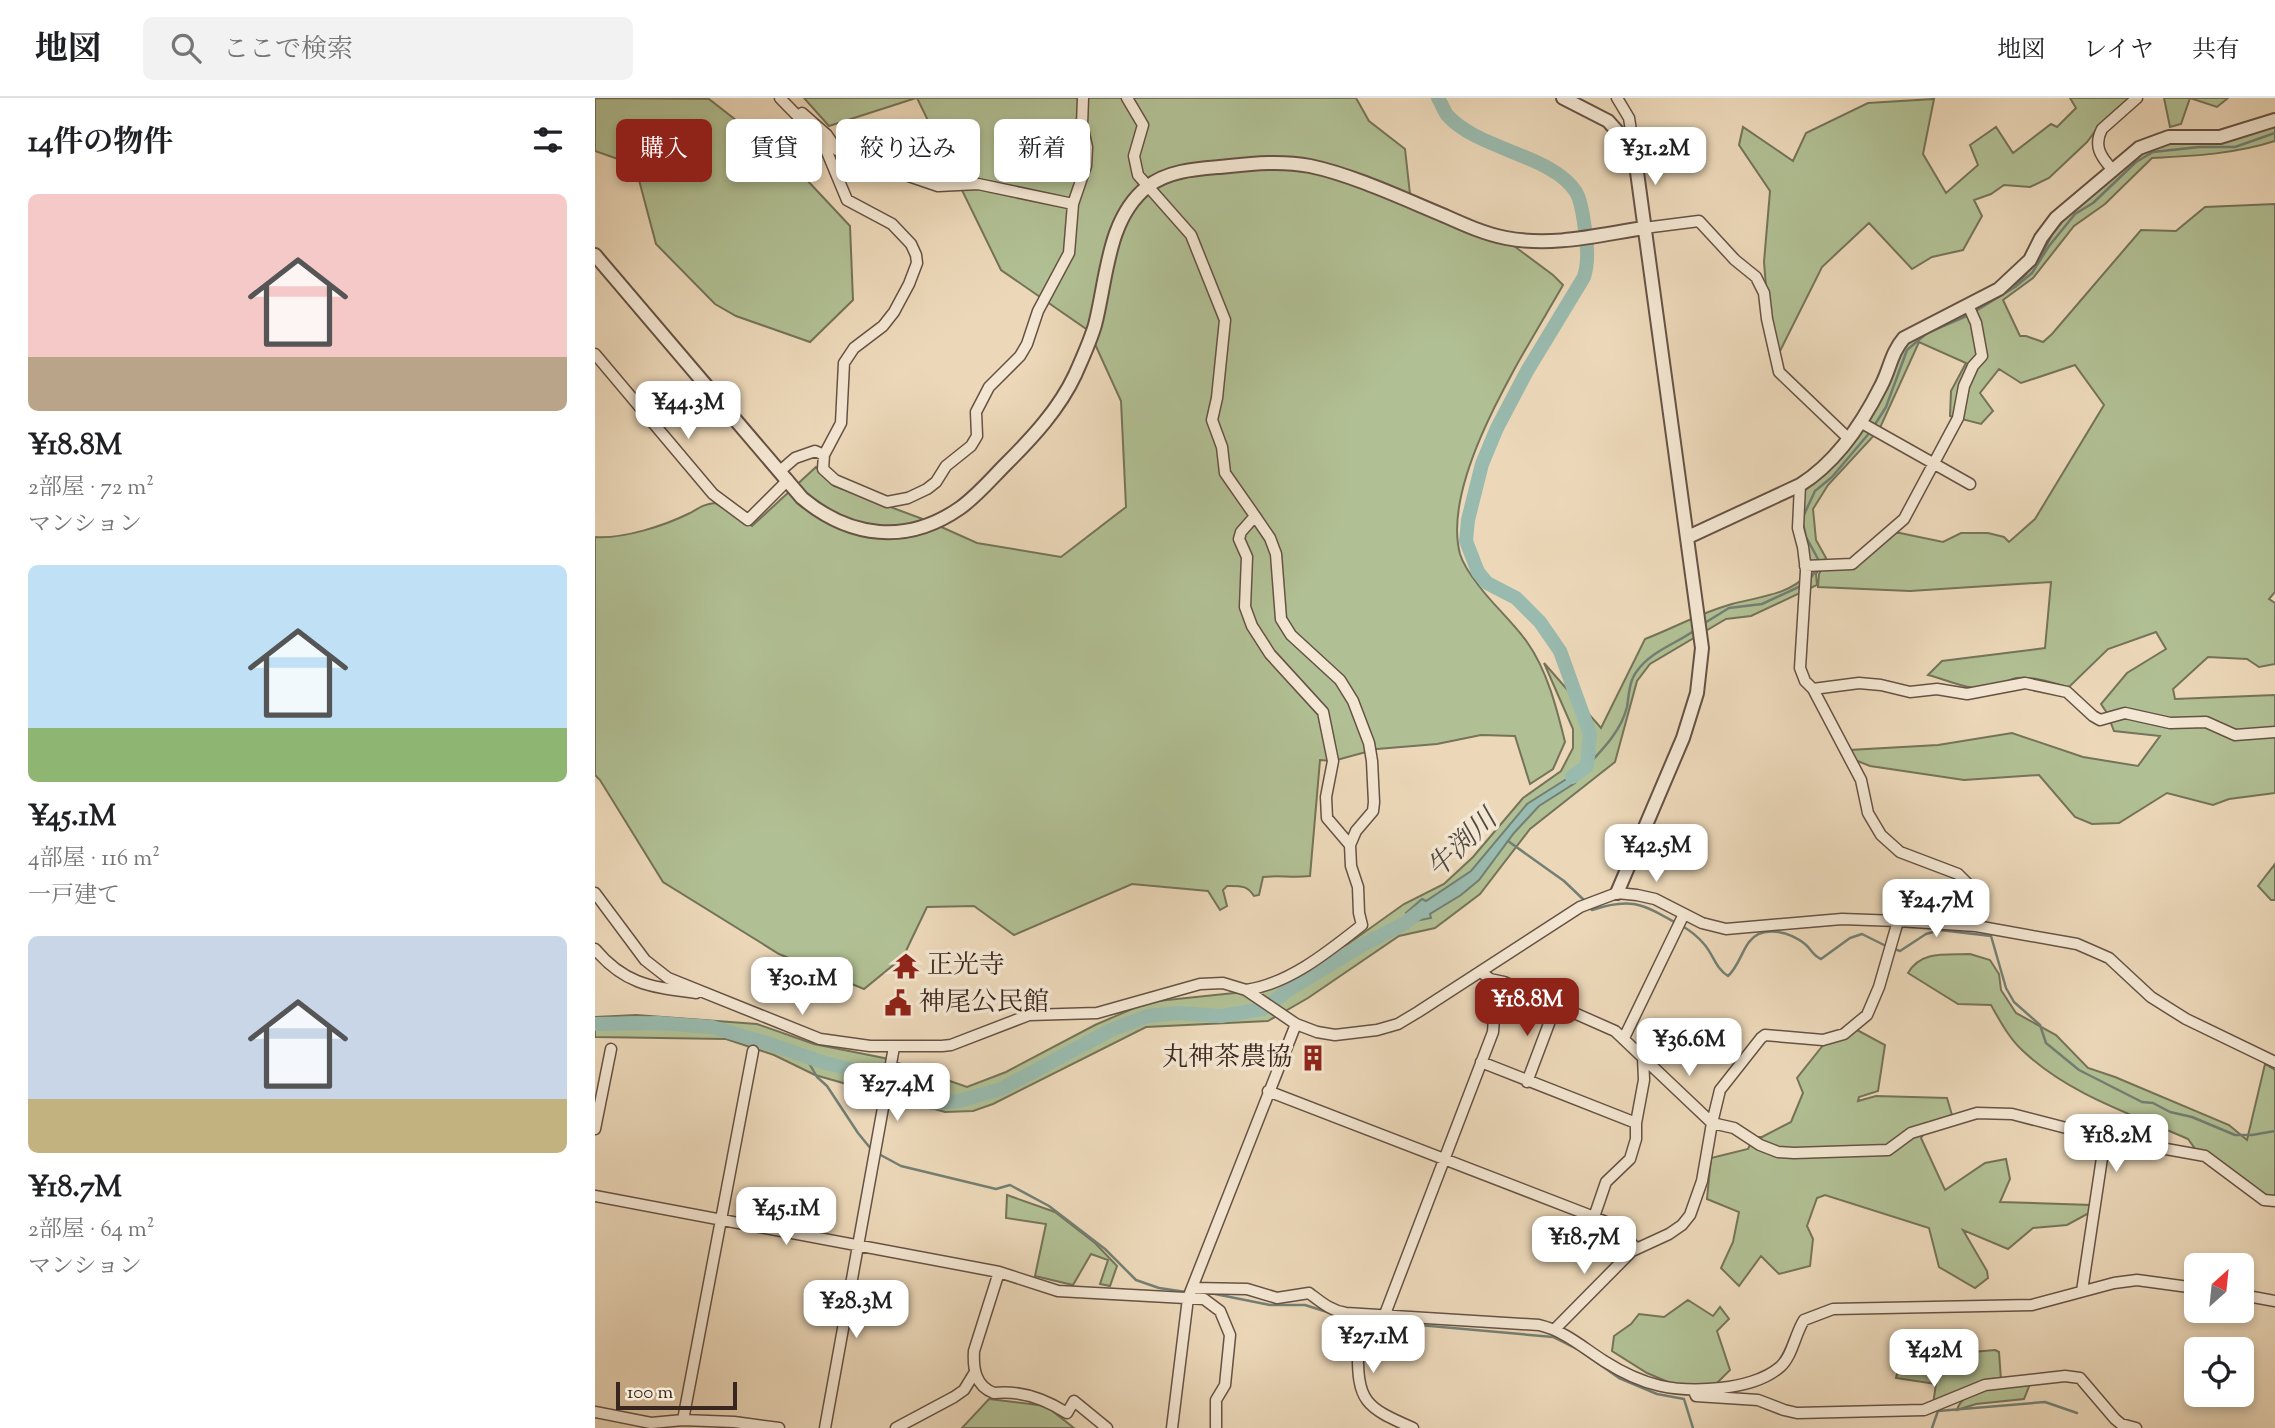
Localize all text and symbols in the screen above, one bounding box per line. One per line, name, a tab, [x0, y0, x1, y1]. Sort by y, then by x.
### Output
search box	[143, 17, 633, 80]
text: 地図	[35, 27, 101, 75]
icon: search	[167, 29, 205, 67]
text: ここで検索	[223, 32, 353, 69]
text: 地図	[1997, 34, 2045, 68]
text: レイヤ	[2083, 34, 2154, 68]
text: 共有	[2192, 34, 2240, 68]
chip: 購入	[616, 119, 712, 182]
chip: 賃貸	[726, 119, 822, 182]
chip: 絞り込み	[836, 119, 980, 182]
chip: 新着	[994, 119, 1090, 182]
icon: filters	[529, 121, 567, 159]
text: 14件の物件	[28, 122, 173, 165]
pin: ¥31.2M	[1598, 127, 1712, 187]
text: ¥31.2M	[1620, 133, 1690, 166]
icon: home	[235, 239, 361, 365]
pin: ¥44.3M	[631, 382, 745, 441]
text: ¥44.3M	[652, 387, 724, 420]
text: ¥18.8M	[28, 425, 122, 468]
text: 2部屋 · 72 m²	[28, 472, 154, 505]
text: マンション	[28, 509, 142, 542]
icon: home	[235, 610, 361, 736]
text: ¥45.1M	[28, 796, 116, 839]
water label: 牛渕川	[1419, 799, 1509, 889]
pin: ¥42.5M	[1599, 824, 1713, 884]
text: ¥42.5M	[1621, 830, 1691, 863]
text: 4部屋 · 116 m²	[28, 843, 160, 876]
text: 一戸建て	[28, 880, 120, 913]
pin: ¥24.7M	[1879, 880, 1993, 939]
text: ¥24.7M	[1898, 885, 1974, 918]
place label: 正光寺	[927, 948, 1005, 985]
temple icon: 正光寺	[891, 951, 921, 981]
pin: ¥30.1M	[745, 958, 859, 1017]
text: ¥30.1M	[767, 963, 837, 996]
pin: ¥18.8M	[1470, 978, 1584, 1038]
icon: home	[235, 981, 361, 1107]
text: ¥18.8M	[1491, 984, 1563, 1017]
place label: 神尾公民館	[919, 985, 1049, 1022]
public building icon: 神尾公民館	[883, 988, 913, 1018]
pin: ¥36.6M	[1632, 1018, 1746, 1078]
text: ¥36.6M	[1653, 1024, 1725, 1057]
place label: 丸神茶農協	[1162, 1040, 1292, 1077]
building icon: 丸神茶農協	[1298, 1043, 1328, 1073]
pin: ¥27.4M	[840, 1063, 954, 1123]
text: ¥27.4M	[860, 1069, 934, 1102]
pin: ¥18.2M	[2059, 1114, 2173, 1174]
text: ¥18.2M	[2080, 1120, 2152, 1153]
text: ¥18.7M	[28, 1167, 122, 1210]
pin: ¥45.1M	[729, 1188, 843, 1247]
text: ¥45.1M	[752, 1193, 820, 1226]
text: 2部屋 · 64 m²	[28, 1214, 155, 1247]
pin: ¥18.7M	[1527, 1216, 1641, 1276]
text: ¥18.7M	[1548, 1222, 1620, 1255]
text: マンション	[28, 1251, 142, 1284]
north arrow	[2184, 1253, 2254, 1323]
map controls	[2184, 1253, 2254, 1407]
pin: ¥28.3M	[799, 1280, 913, 1340]
text: ¥28.3M	[820, 1286, 892, 1319]
pin: ¥27.1M	[1316, 1316, 1430, 1375]
text: ¥27.1M	[1338, 1321, 1408, 1354]
pin: ¥42M	[1893, 1330, 1975, 1389]
text: ¥42M	[1906, 1335, 1962, 1368]
button: locate	[2184, 1337, 2254, 1407]
scale bar	[616, 1379, 737, 1411]
text: 100 m	[627, 1380, 673, 1407]

